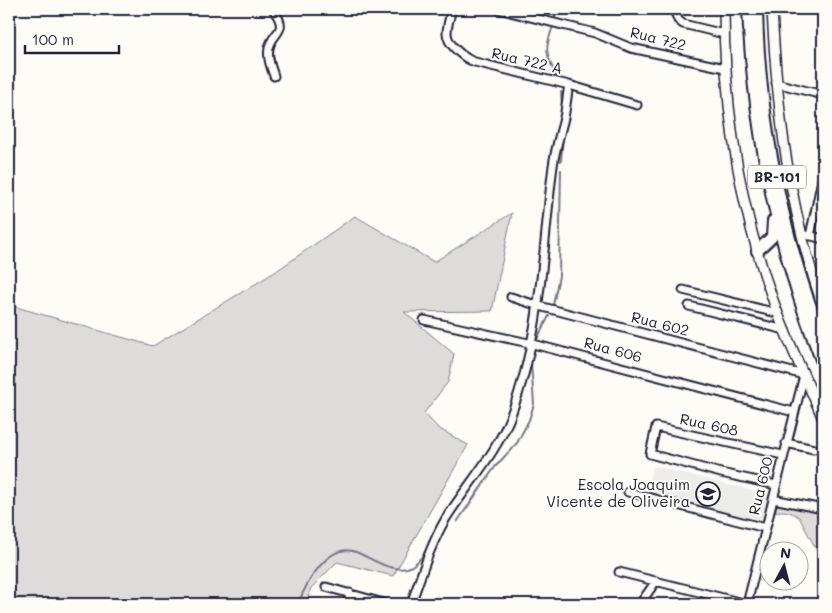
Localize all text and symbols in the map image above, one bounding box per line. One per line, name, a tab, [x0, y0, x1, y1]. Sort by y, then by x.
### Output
street label: Rua 722	[628, 21, 688, 55]
scale bar	[25, 22, 119, 54]
text: 100 m	[32, 29, 74, 49]
street label: Rua 722 A	[490, 42, 565, 78]
road number: BR-101	[748, 166, 806, 188]
street label: Rua 602	[629, 306, 691, 340]
street label: Rua 606	[582, 332, 645, 366]
street label: Rua 608	[678, 408, 740, 440]
street label: Rua 600	[743, 454, 777, 517]
place label: Escola Joaquim Vicente de Oliveira	[546, 474, 690, 511]
school or university icon: Escola Joaquim Vicente de Oliveira	[695, 481, 721, 507]
north arrow	[760, 540, 810, 590]
text: N	[779, 543, 792, 563]

